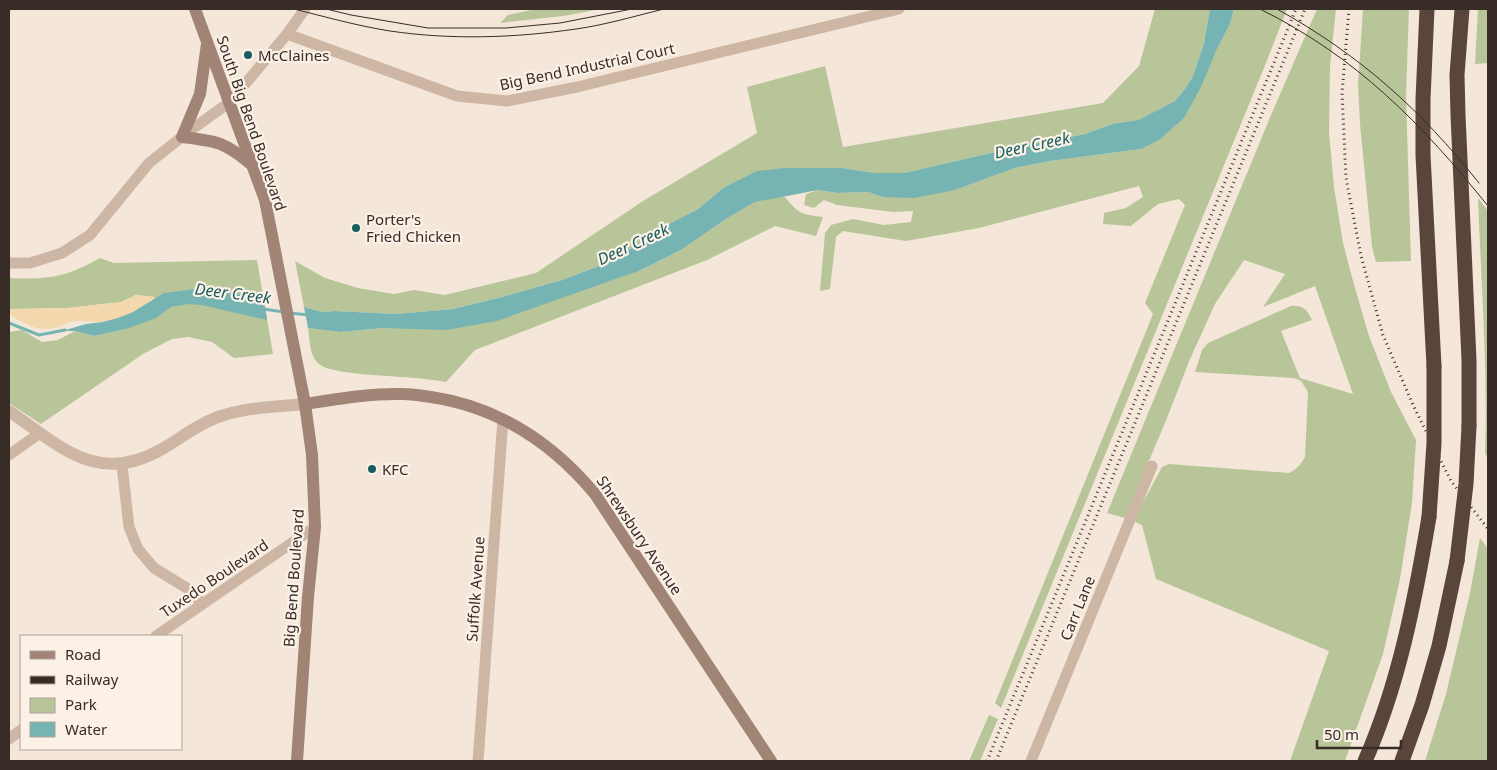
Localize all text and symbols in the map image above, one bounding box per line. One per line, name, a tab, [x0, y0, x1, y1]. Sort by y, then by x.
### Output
street label: South Big Bend Boulevard	[213, 33, 291, 213]
street label: Big Bend Industrial Court	[498, 38, 677, 94]
place label: McClaines	[258, 45, 329, 65]
marker: McClaines	[242, 49, 254, 61]
water label: Deer Creek	[992, 126, 1073, 164]
place label: Porter's Fried Chicken	[366, 209, 461, 246]
water label: Deer Creek	[594, 217, 673, 270]
marker: Porter's Fried Chicken	[350, 222, 362, 234]
water label: Deer Creek	[194, 277, 273, 309]
place label: KFC	[382, 459, 409, 479]
marker: KFC	[366, 463, 378, 475]
street label: Shrewsbury Avenue	[593, 472, 687, 598]
street label: Big Bend Boulevard	[278, 508, 308, 648]
street label: Tuxedo Boulevard	[156, 534, 272, 622]
street label: Suffolk Avenue	[461, 536, 489, 642]
street label: Carr Lane	[1055, 573, 1099, 643]
legend	[20, 635, 182, 750]
text: Road	[65, 644, 101, 664]
text: Railway	[65, 669, 119, 689]
text: Park	[65, 694, 97, 714]
scale bar	[1317, 718, 1401, 750]
text: Water	[65, 719, 107, 739]
text: 50 m	[1324, 724, 1359, 744]

